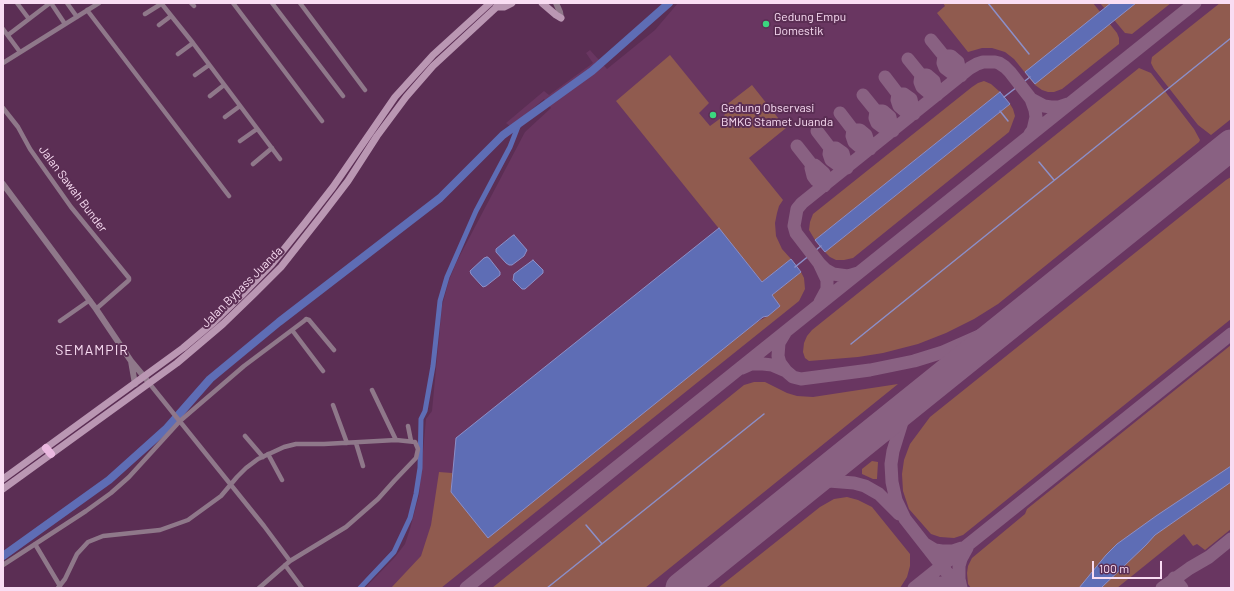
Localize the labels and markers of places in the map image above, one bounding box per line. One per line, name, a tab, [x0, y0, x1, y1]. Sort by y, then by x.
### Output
place label: Gedung Empu Domestik	[774, 10, 846, 38]
marker: Gedung Empu Domestik	[761, 19, 771, 29]
place label: Gedung Observasi BMKG Stamet Juanda	[721, 101, 833, 129]
marker: Gedung Observasi BMKG Stamet Juanda	[708, 110, 718, 120]

